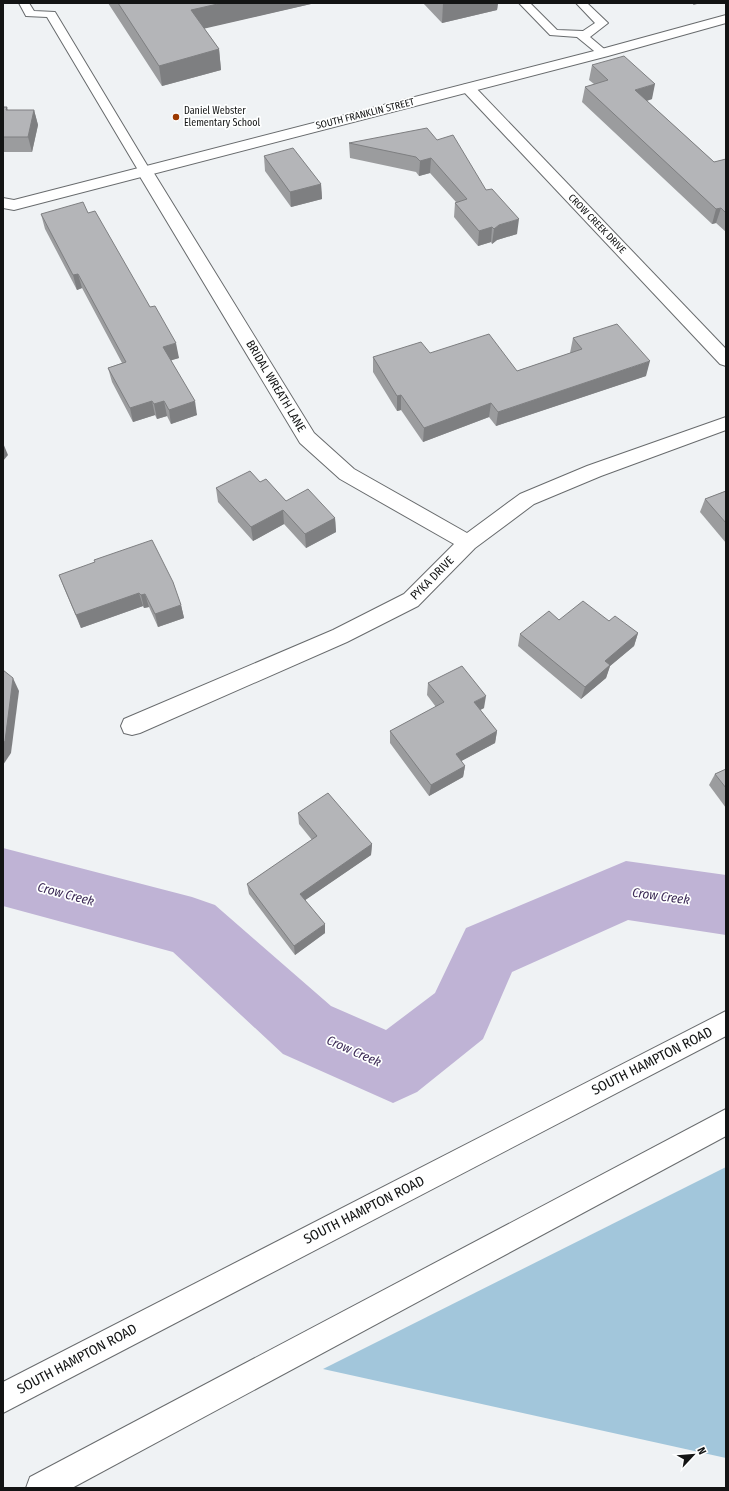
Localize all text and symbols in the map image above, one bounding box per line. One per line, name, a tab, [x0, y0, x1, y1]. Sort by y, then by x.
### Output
street label: SOUTH FRANKLIN STREET	[315, 96, 416, 132]
place label: Daniel Webster Elementary School	[184, 105, 260, 129]
marker: Daniel Webster Elementary School	[171, 112, 181, 122]
street label: CROW CREEK DRIVE	[566, 192, 629, 256]
street label: BRIDAL WREATH LANE	[243, 338, 309, 435]
street label: PYKA DRIVE	[407, 553, 457, 603]
water label: Crow Creek	[36, 879, 96, 909]
water label: Crow Creek	[631, 885, 691, 908]
street label: SOUTH HAMPTON ROAD	[589, 1023, 715, 1099]
water label: Crow Creek	[324, 1032, 384, 1070]
street label: SOUTH HAMPTON ROAD	[301, 1172, 427, 1248]
street label: SOUTH HAMPTON ROAD	[14, 1320, 140, 1398]
north arrow	[673, 1435, 713, 1475]
text: N	[694, 1445, 709, 1457]

